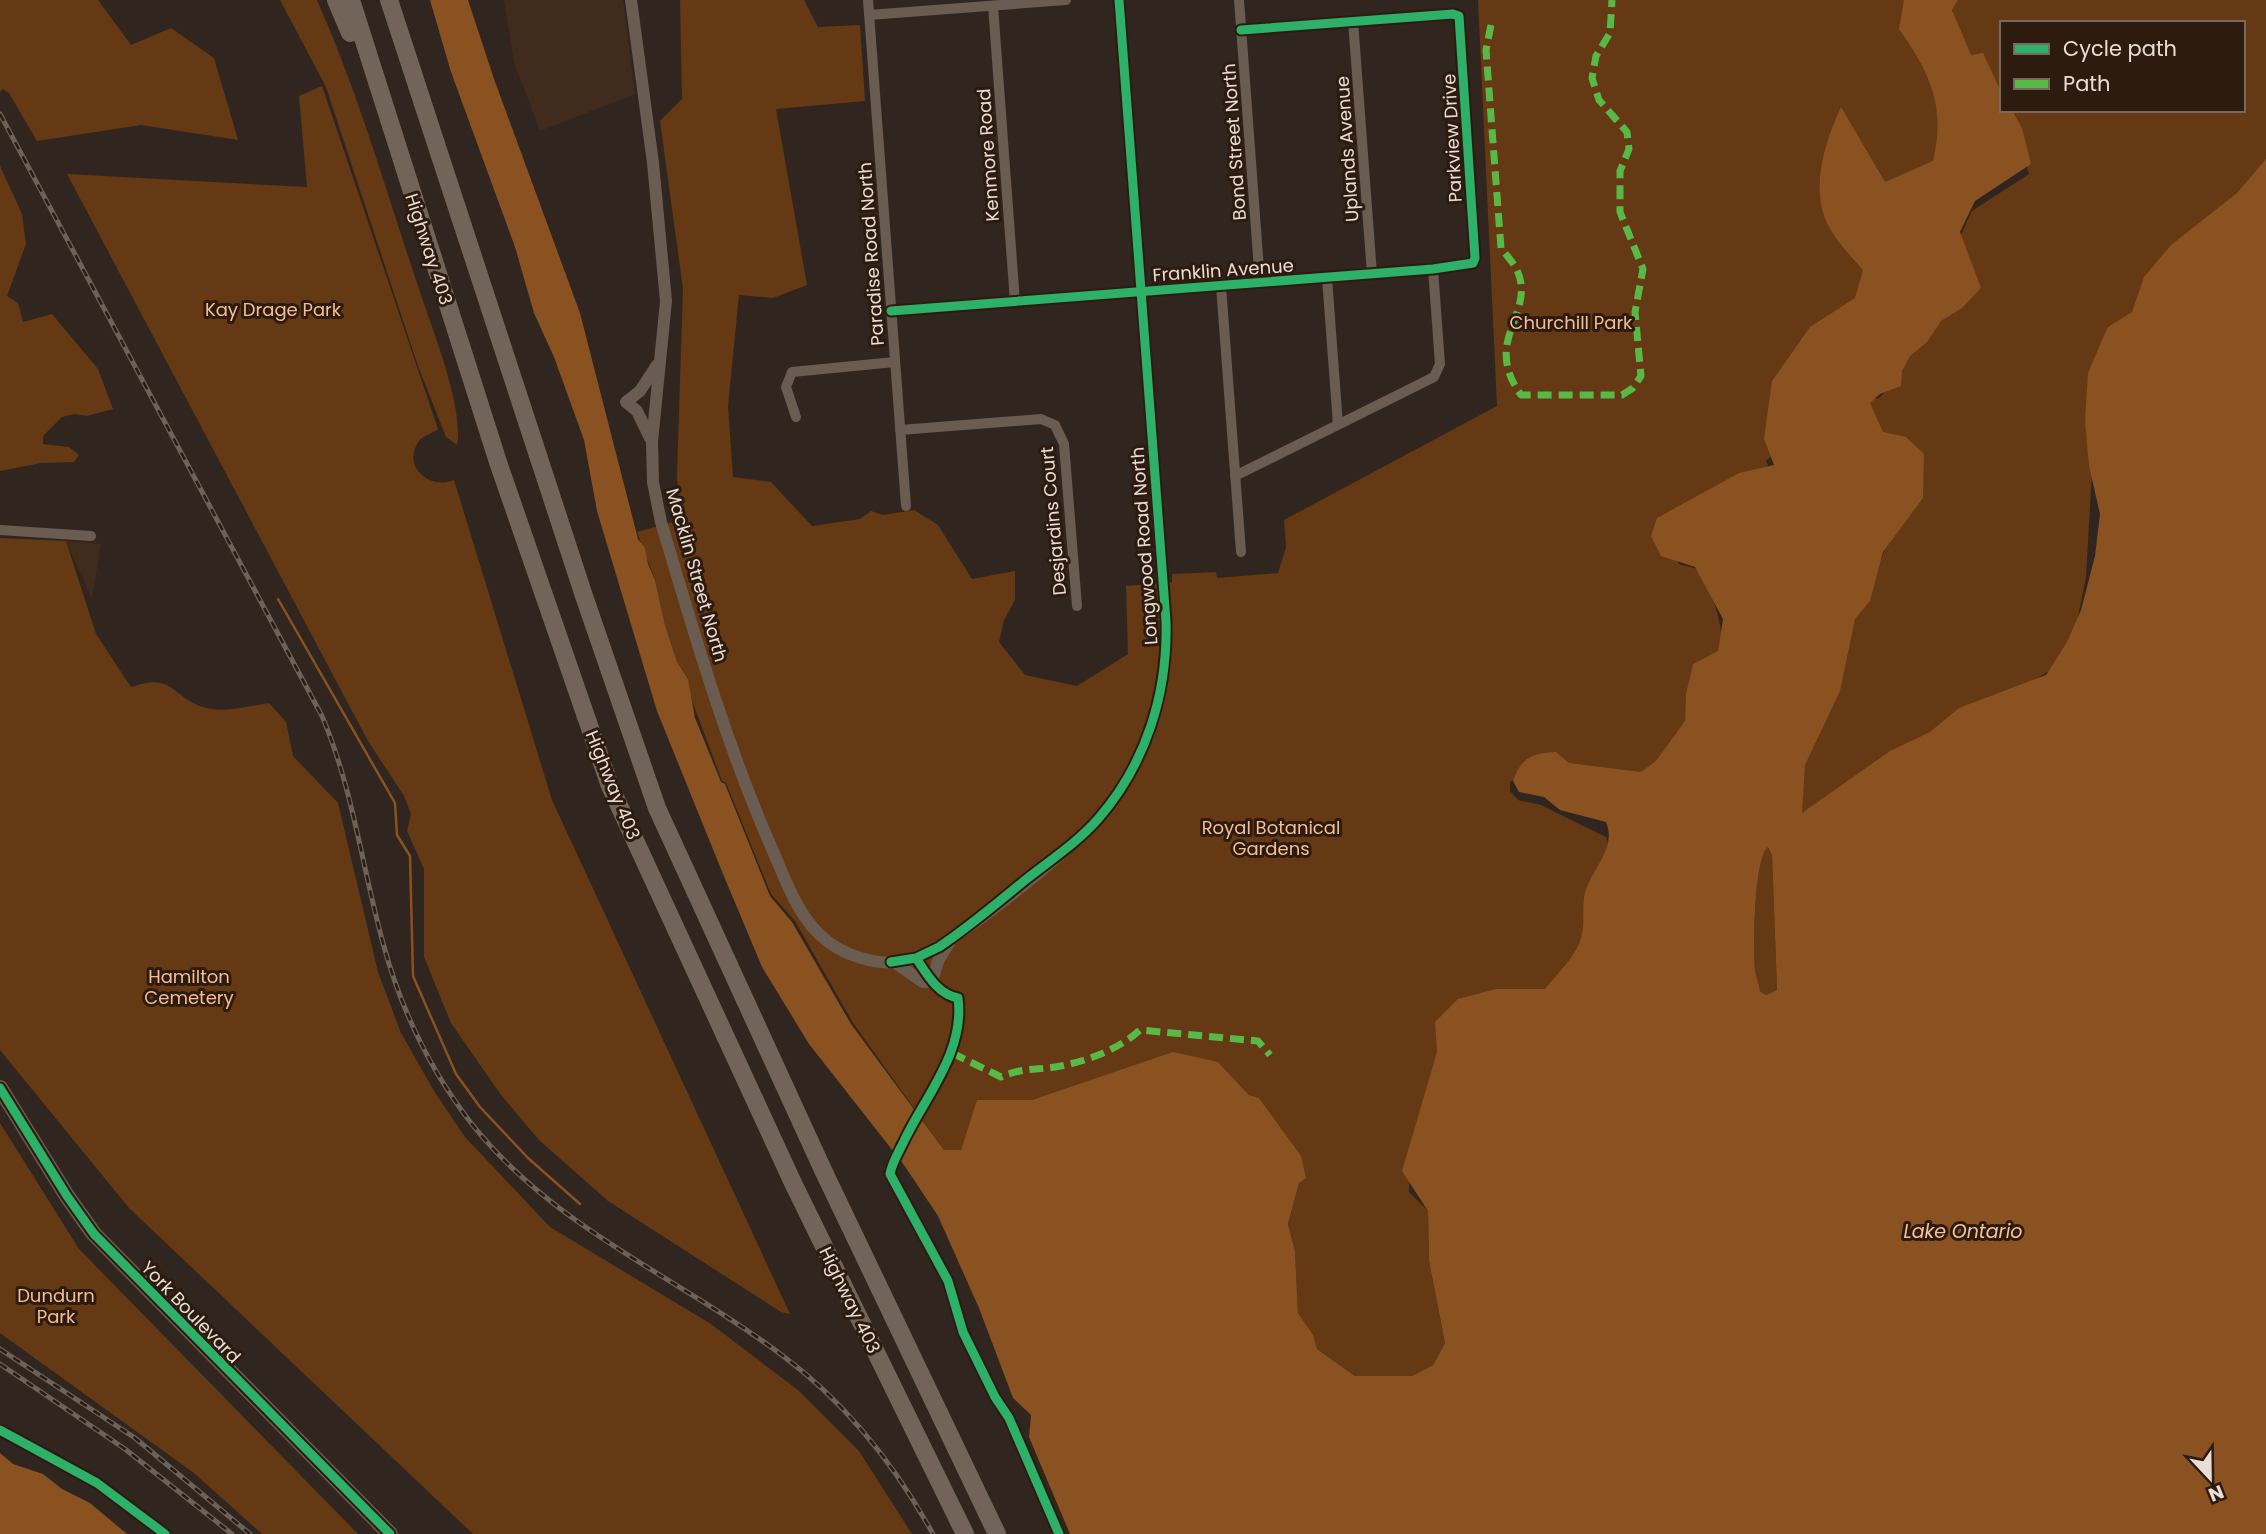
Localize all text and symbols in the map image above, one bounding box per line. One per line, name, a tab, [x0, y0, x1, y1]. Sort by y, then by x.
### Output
legend	[2000, 21, 2245, 112]
text: Cycle path	[2063, 34, 2177, 63]
street label: Bond Street North	[1216, 63, 1252, 221]
text: Path	[2063, 69, 2110, 98]
street label: Parkview Drive	[1436, 73, 1468, 203]
street label: Uplands Avenue	[1329, 75, 1365, 223]
street label: Kenmore Road	[971, 88, 1005, 222]
street label: Paradise Road North	[852, 161, 890, 347]
street label: Highway 403	[399, 190, 459, 308]
street label: Franklin Avenue	[1152, 253, 1294, 287]
park label: Kay Drage Park	[205, 297, 342, 322]
park label: Churchill Park	[1510, 310, 1633, 335]
street label: Desjardins Court	[1034, 446, 1072, 596]
street label: Longwood Road North	[1125, 446, 1163, 646]
street label: Macklin Street North	[660, 485, 734, 665]
street label: Highway 403	[580, 727, 646, 843]
park label: Royal Botanical Gardens	[1202, 815, 1340, 861]
park label: Hamilton Cemetery	[144, 964, 234, 1010]
water label: Lake Ontario	[1903, 1218, 2023, 1245]
street label: Highway 403	[813, 1243, 887, 1357]
street label: York Boulevard	[136, 1255, 246, 1369]
park label: Dundurn Park	[17, 1283, 95, 1329]
north arrow	[2175, 1443, 2245, 1513]
text: N	[2204, 1478, 2228, 1508]

